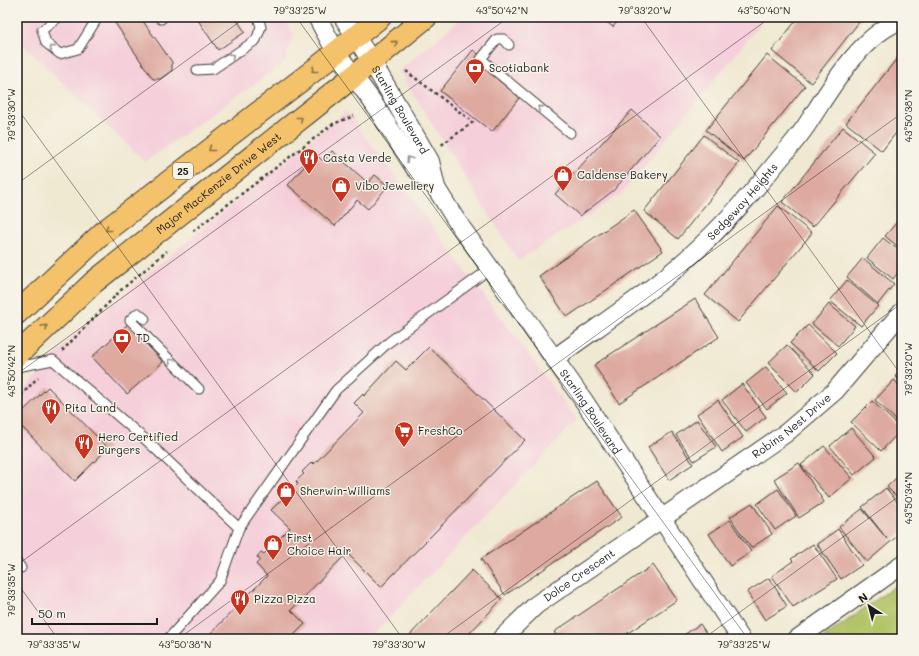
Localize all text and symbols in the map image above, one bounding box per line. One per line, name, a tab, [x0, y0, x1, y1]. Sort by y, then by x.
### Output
text: 79°33'25"W	[274, 3, 327, 17]
text: 43°50'42"N	[476, 3, 528, 17]
text: 79°33'20"W	[618, 3, 672, 17]
text: 43°50'40"N	[738, 3, 790, 17]
one-way arrow	[390, 40, 398, 47]
one-way arrow	[49, 45, 56, 52]
one-way arrow	[227, 54, 234, 61]
bank icon: Scotiabank	[464, 57, 486, 85]
place label: Scotiabank	[489, 60, 549, 75]
street label: Starling Boulevard	[369, 63, 432, 156]
one-way arrow	[312, 65, 319, 72]
text: 79°33'30"W	[4, 88, 18, 142]
text: 43°50'38"N	[901, 90, 915, 142]
one-way arrow	[537, 106, 544, 113]
one-way arrow	[296, 116, 303, 123]
street label: Major MacKenzie Drive West	[153, 129, 284, 237]
one-way arrow	[209, 145, 216, 152]
restaurant icon: Casta Verde	[298, 147, 320, 175]
place label: Casta Verde	[323, 150, 392, 165]
one-way arrow	[406, 156, 414, 163]
street label: Sedgeway Heights	[704, 159, 781, 243]
road number: 25	[173, 163, 193, 179]
shop icon: Caldense Bakery	[552, 164, 574, 192]
place label: Caldense Bakery	[577, 167, 668, 182]
shop icon: Vibo Jewellery	[330, 175, 352, 203]
place label: Vibo Jewellery	[355, 178, 435, 193]
one-way arrow	[106, 224, 113, 231]
one-way arrow	[40, 324, 48, 332]
bank icon: TD	[111, 327, 133, 355]
place label: TD	[136, 330, 150, 345]
text: 79°33'20"W	[901, 342, 915, 396]
text: 43°50'42"N	[4, 345, 18, 397]
one-way arrow	[168, 358, 176, 366]
street label: Starling Boulevard	[557, 366, 625, 457]
street label: Robins Nest Drive	[749, 390, 834, 461]
restaurant icon: Pita Land	[40, 397, 62, 425]
place label: Pita Land	[65, 400, 116, 415]
supermarket icon: FreshCo	[393, 420, 415, 448]
place label: FreshCo	[418, 423, 463, 438]
place label: Hero Certified Burgers	[98, 429, 178, 457]
restaurant icon: Hero Certified Burgers	[73, 432, 95, 460]
text: 43°50'34"N	[901, 472, 915, 524]
shop icon: Sherwin-Williams	[275, 480, 297, 508]
place label: Sherwin-Williams	[300, 483, 390, 498]
place label: First Choice Hair	[287, 530, 351, 558]
shop icon: First Choice Hair	[262, 533, 284, 561]
street label: Dolce Crescent	[540, 545, 617, 605]
text: 79°33'35"W	[4, 563, 18, 617]
north arrow	[849, 586, 889, 626]
restaurant icon: Pizza Pizza	[229, 588, 251, 616]
text: N	[855, 589, 871, 606]
place label: Pizza Pizza	[254, 591, 316, 606]
scale bar	[32, 600, 157, 626]
text: 50 m	[38, 605, 66, 621]
text: 79°33'35"W	[27, 637, 81, 651]
text: 43°50'38"N	[159, 637, 211, 651]
text: 79°33'30"W	[372, 637, 426, 651]
text: 79°33'25"W	[718, 637, 771, 651]

